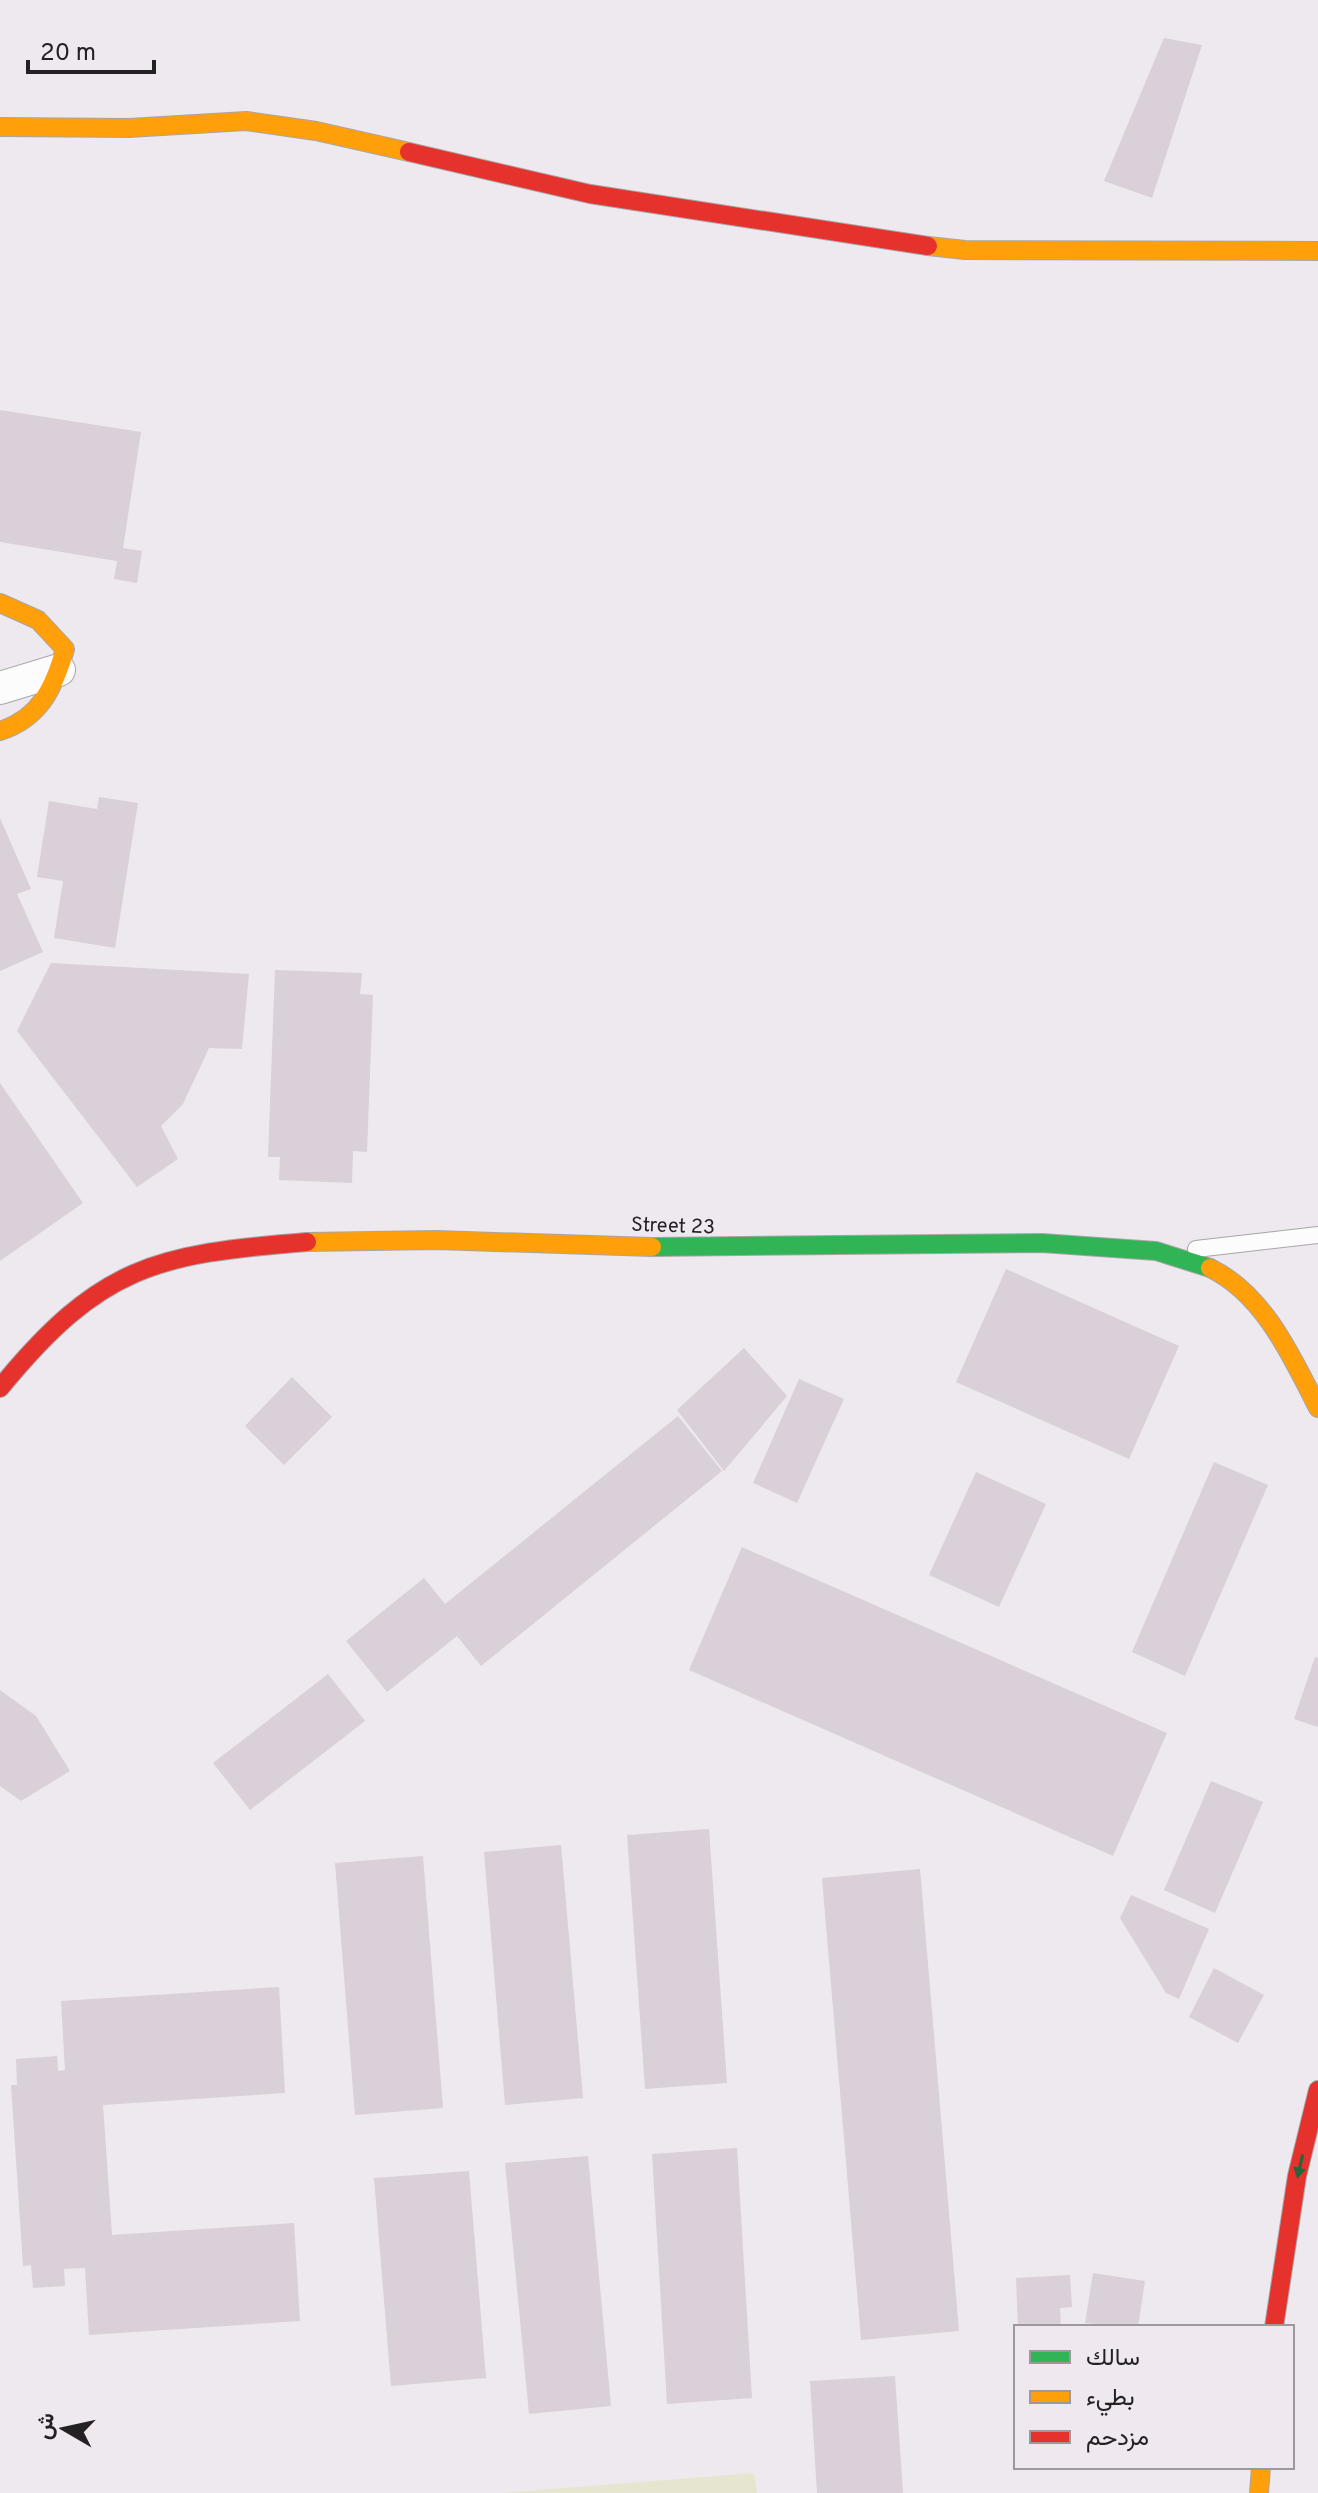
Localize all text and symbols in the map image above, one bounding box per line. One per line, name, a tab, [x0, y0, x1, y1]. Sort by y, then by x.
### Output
scale bar	[28, 24, 154, 74]
text: 20 m	[40, 39, 96, 69]
street label: Street 23	[630, 1213, 715, 1241]
one-way arrow	[1293, 2154, 1306, 2179]
legend	[1014, 2325, 1294, 2469]
text: سالك	[1086, 2344, 1140, 2374]
text: بطيء	[1086, 2384, 1135, 2416]
north arrow	[24, 2389, 104, 2469]
text: ش	[31, 2411, 62, 2441]
text: مزدحم	[1086, 2424, 1149, 2454]

